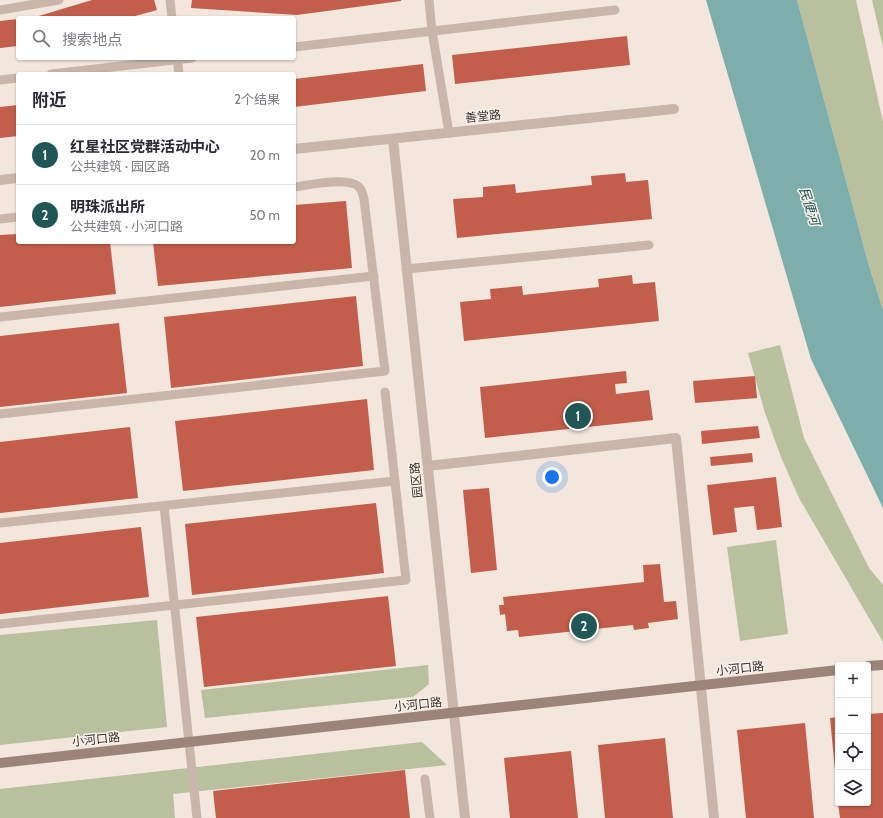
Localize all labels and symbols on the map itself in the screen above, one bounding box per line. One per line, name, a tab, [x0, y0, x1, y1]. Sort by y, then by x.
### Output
street label: 善堂路	[464, 107, 502, 125]
water label: 民便河	[796, 185, 825, 230]
pin: 1	[565, 401, 591, 431]
street label: 园区路	[407, 461, 425, 499]
your location	[542, 467, 562, 487]
pin: 2	[571, 611, 597, 641]
street label: 小河口路	[715, 658, 765, 678]
street label: 小河口路	[393, 694, 443, 714]
street label: 小河口路	[71, 729, 121, 749]

